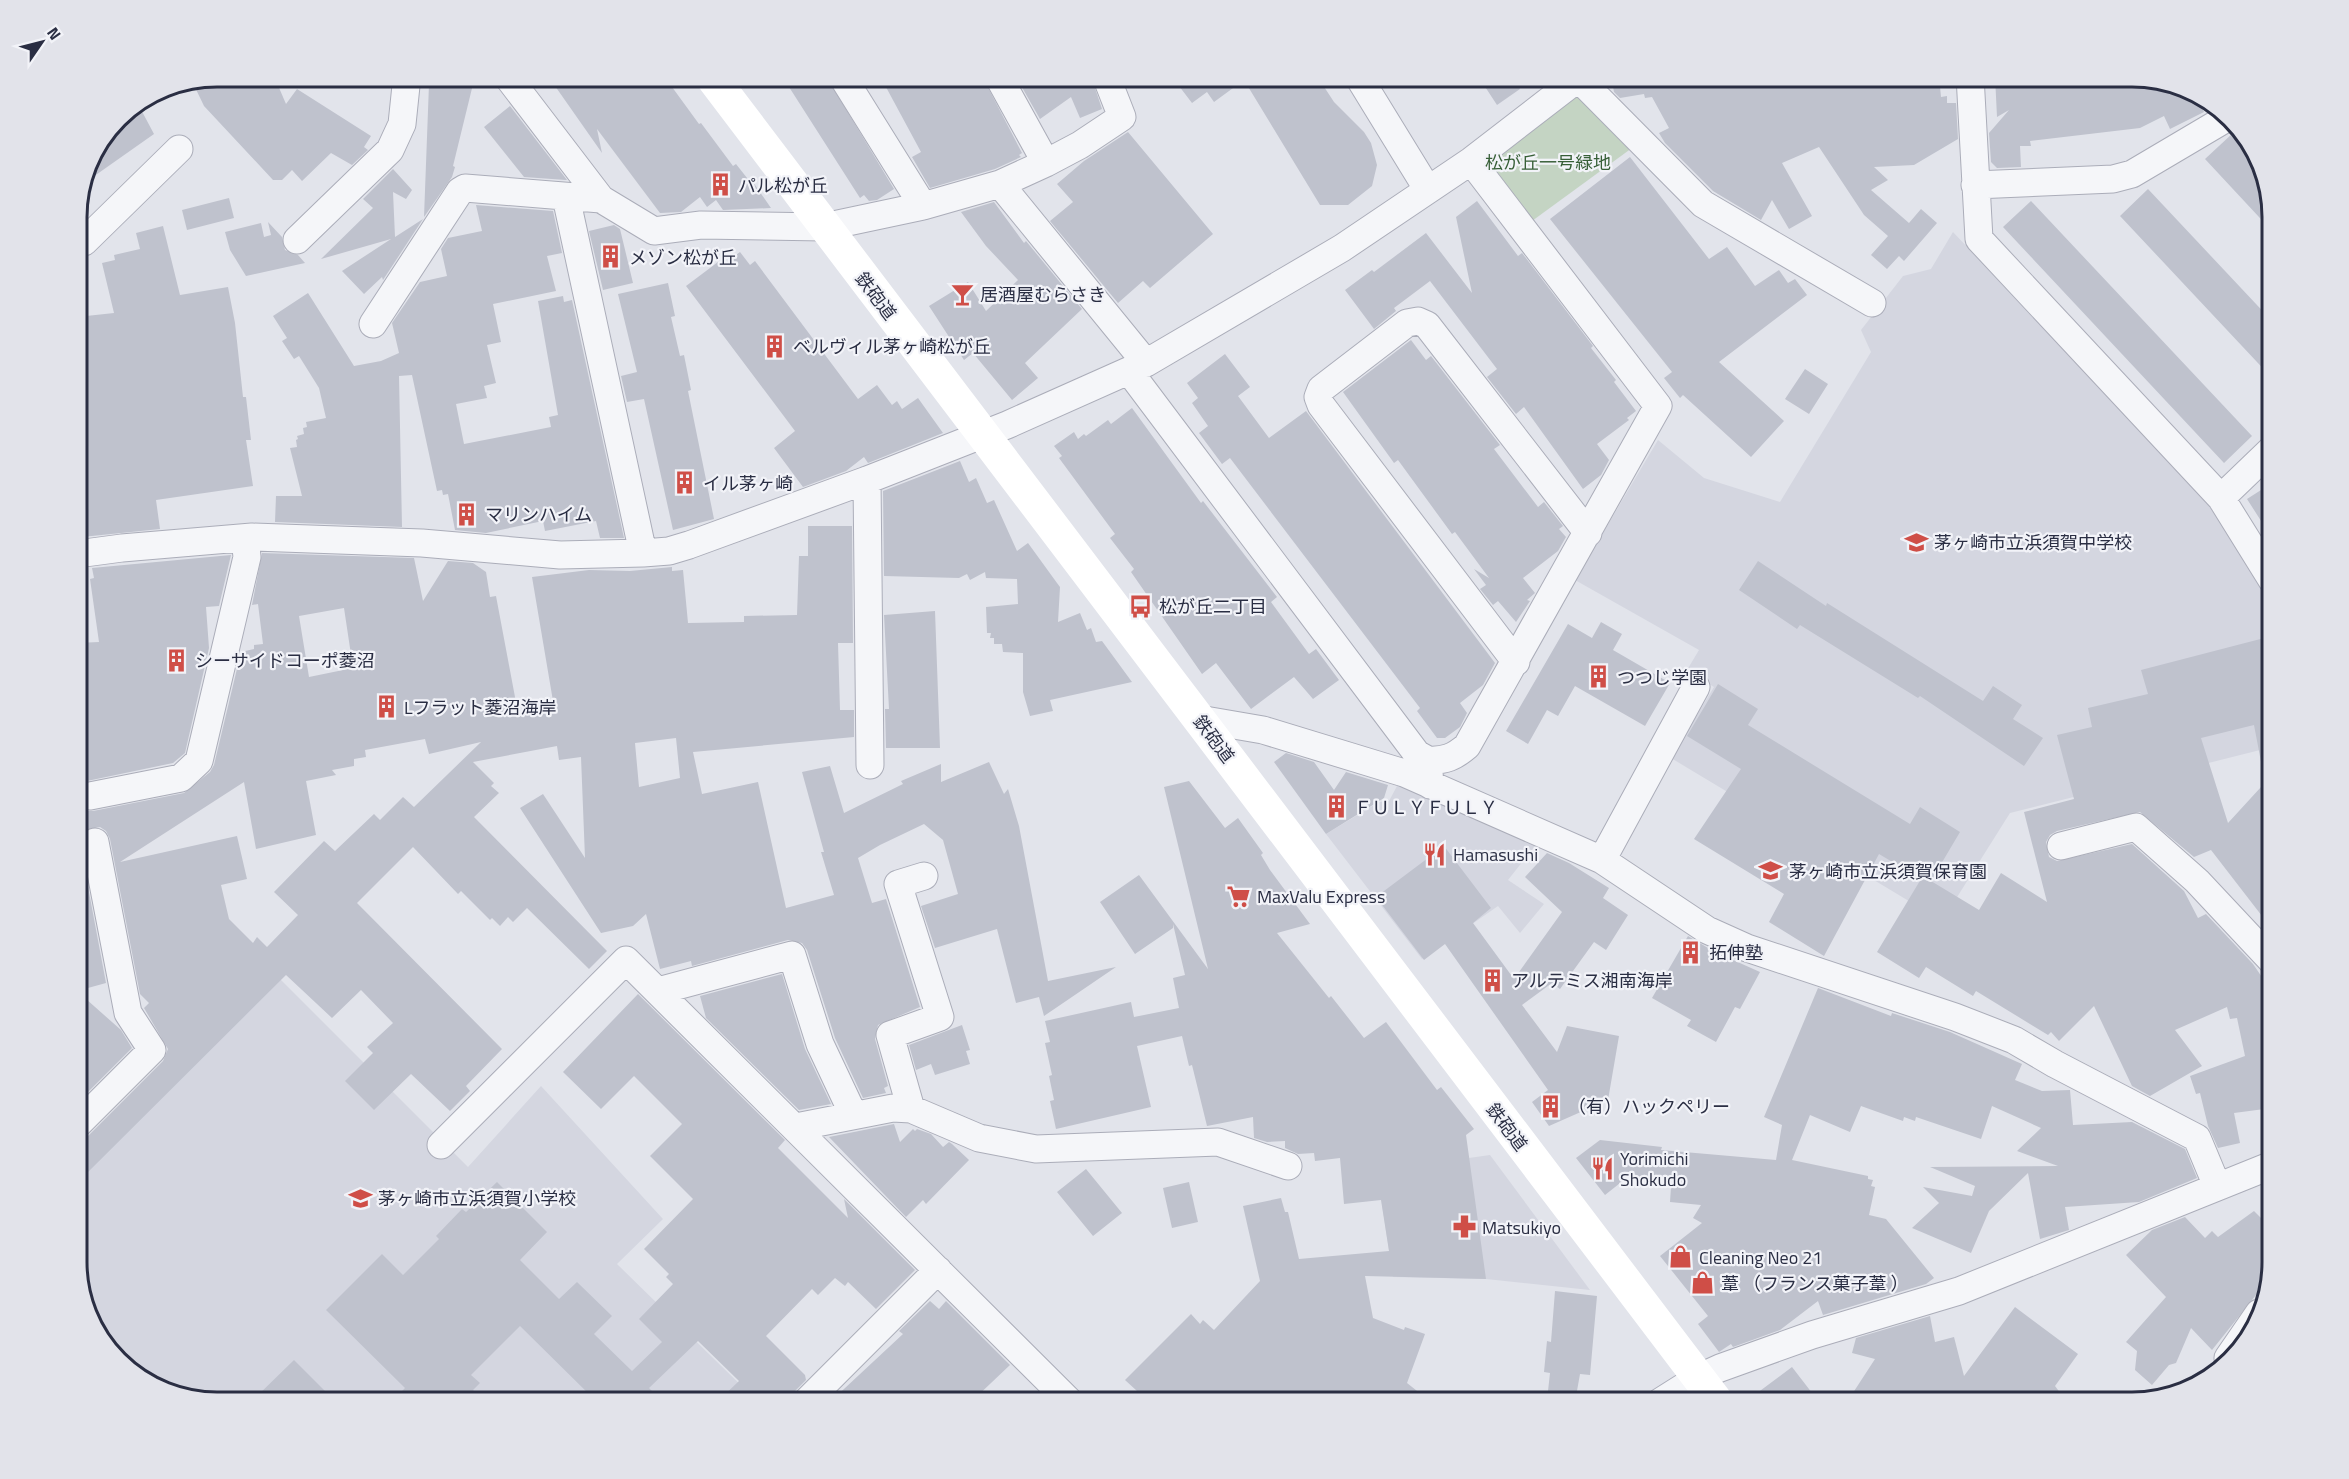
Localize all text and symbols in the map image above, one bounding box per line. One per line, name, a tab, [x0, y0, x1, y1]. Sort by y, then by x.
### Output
north arrow	[12, 12, 72, 72]
text: N	[41, 22, 67, 45]
park label: 松が丘一号緑地	[1485, 149, 1611, 176]
building icon: パル松が丘	[707, 172, 733, 198]
place label: パル松が丘	[738, 172, 828, 199]
building icon: メゾン松が丘	[598, 244, 624, 270]
place label: メゾン松が丘	[629, 244, 737, 271]
street label: 鉄砲道	[849, 266, 903, 326]
bar icon: 居酒屋むらさき	[949, 281, 975, 307]
place label: 居酒屋むらさき	[980, 281, 1106, 308]
building icon: ベルヴィル茅ヶ崎松が丘	[762, 333, 788, 359]
place label: ベルヴィル茅ヶ崎松が丘	[793, 333, 991, 360]
building icon: イル茅ヶ崎	[672, 470, 698, 496]
place label: イル茅ヶ崎	[703, 470, 793, 497]
building icon: マリンハイム	[454, 501, 480, 527]
place label: マリンハイム	[485, 501, 592, 528]
school or university icon: 茅ヶ崎市立浜須賀中学校	[1903, 529, 1929, 555]
place label: 茅ヶ崎市立浜須賀中学校	[1934, 529, 2132, 556]
bus stop icon: 松が丘二丁目	[1128, 593, 1154, 619]
place label: 松が丘二丁目	[1159, 593, 1267, 620]
building icon: シーサイドコーポ菱沼	[164, 647, 190, 673]
place label: シーサイドコーポ菱沼	[195, 647, 375, 674]
building icon: つつじ学園	[1586, 664, 1612, 690]
place label: つつじ学園	[1617, 664, 1707, 691]
building icon: Lフラット菱沼海岸	[373, 694, 399, 720]
place label: Lフラット菱沼海岸	[404, 694, 557, 721]
street label: 鉄砲道	[1187, 709, 1241, 769]
building icon: ＦＵＬＹＦＵＬＹ	[1323, 794, 1349, 820]
place label: ＦＵＬＹＦＵＬＹ	[1354, 794, 1498, 821]
restaurant icon: Hamasushi	[1422, 841, 1448, 867]
place label: Hamasushi	[1453, 841, 1538, 868]
school or university icon: 茅ヶ崎市立浜須賀保育園	[1758, 858, 1784, 884]
place label: 茅ヶ崎市立浜須賀保育園	[1789, 858, 1987, 885]
supermarket icon: MaxValu Express	[1226, 883, 1252, 909]
place label: MaxValu Express	[1257, 883, 1385, 910]
building icon: 拓伸塾	[1678, 939, 1704, 965]
place label: 拓伸塾	[1709, 939, 1763, 966]
building icon: アルテミス湘南海岸	[1480, 967, 1506, 993]
place label: アルテミス湘南海岸	[1511, 967, 1673, 994]
building icon: （有）ハックペリー	[1537, 1093, 1563, 1119]
place label: （有）ハックペリー	[1568, 1093, 1730, 1120]
street label: 鉄砲道	[1480, 1097, 1534, 1157]
place label: Yorimichi Shokudo	[1620, 1145, 1689, 1193]
restaurant icon: Yorimichi Shokudo	[1589, 1155, 1615, 1181]
school or university icon: 茅ヶ崎市立浜須賀小学校	[347, 1185, 373, 1211]
place label: 茅ヶ崎市立浜須賀小学校	[378, 1185, 576, 1212]
pharmacy icon: Matsukiyo	[1451, 1214, 1477, 1240]
place label: Matsukiyo	[1482, 1214, 1561, 1241]
shop icon: Cleaning Neo 21	[1668, 1244, 1694, 1270]
place label: Cleaning Neo 21	[1699, 1244, 1822, 1271]
shop icon: 葦 （フランス菓子葦 ）	[1690, 1270, 1716, 1296]
place label: 葦 （フランス菓子葦 ）	[1721, 1270, 1909, 1297]

